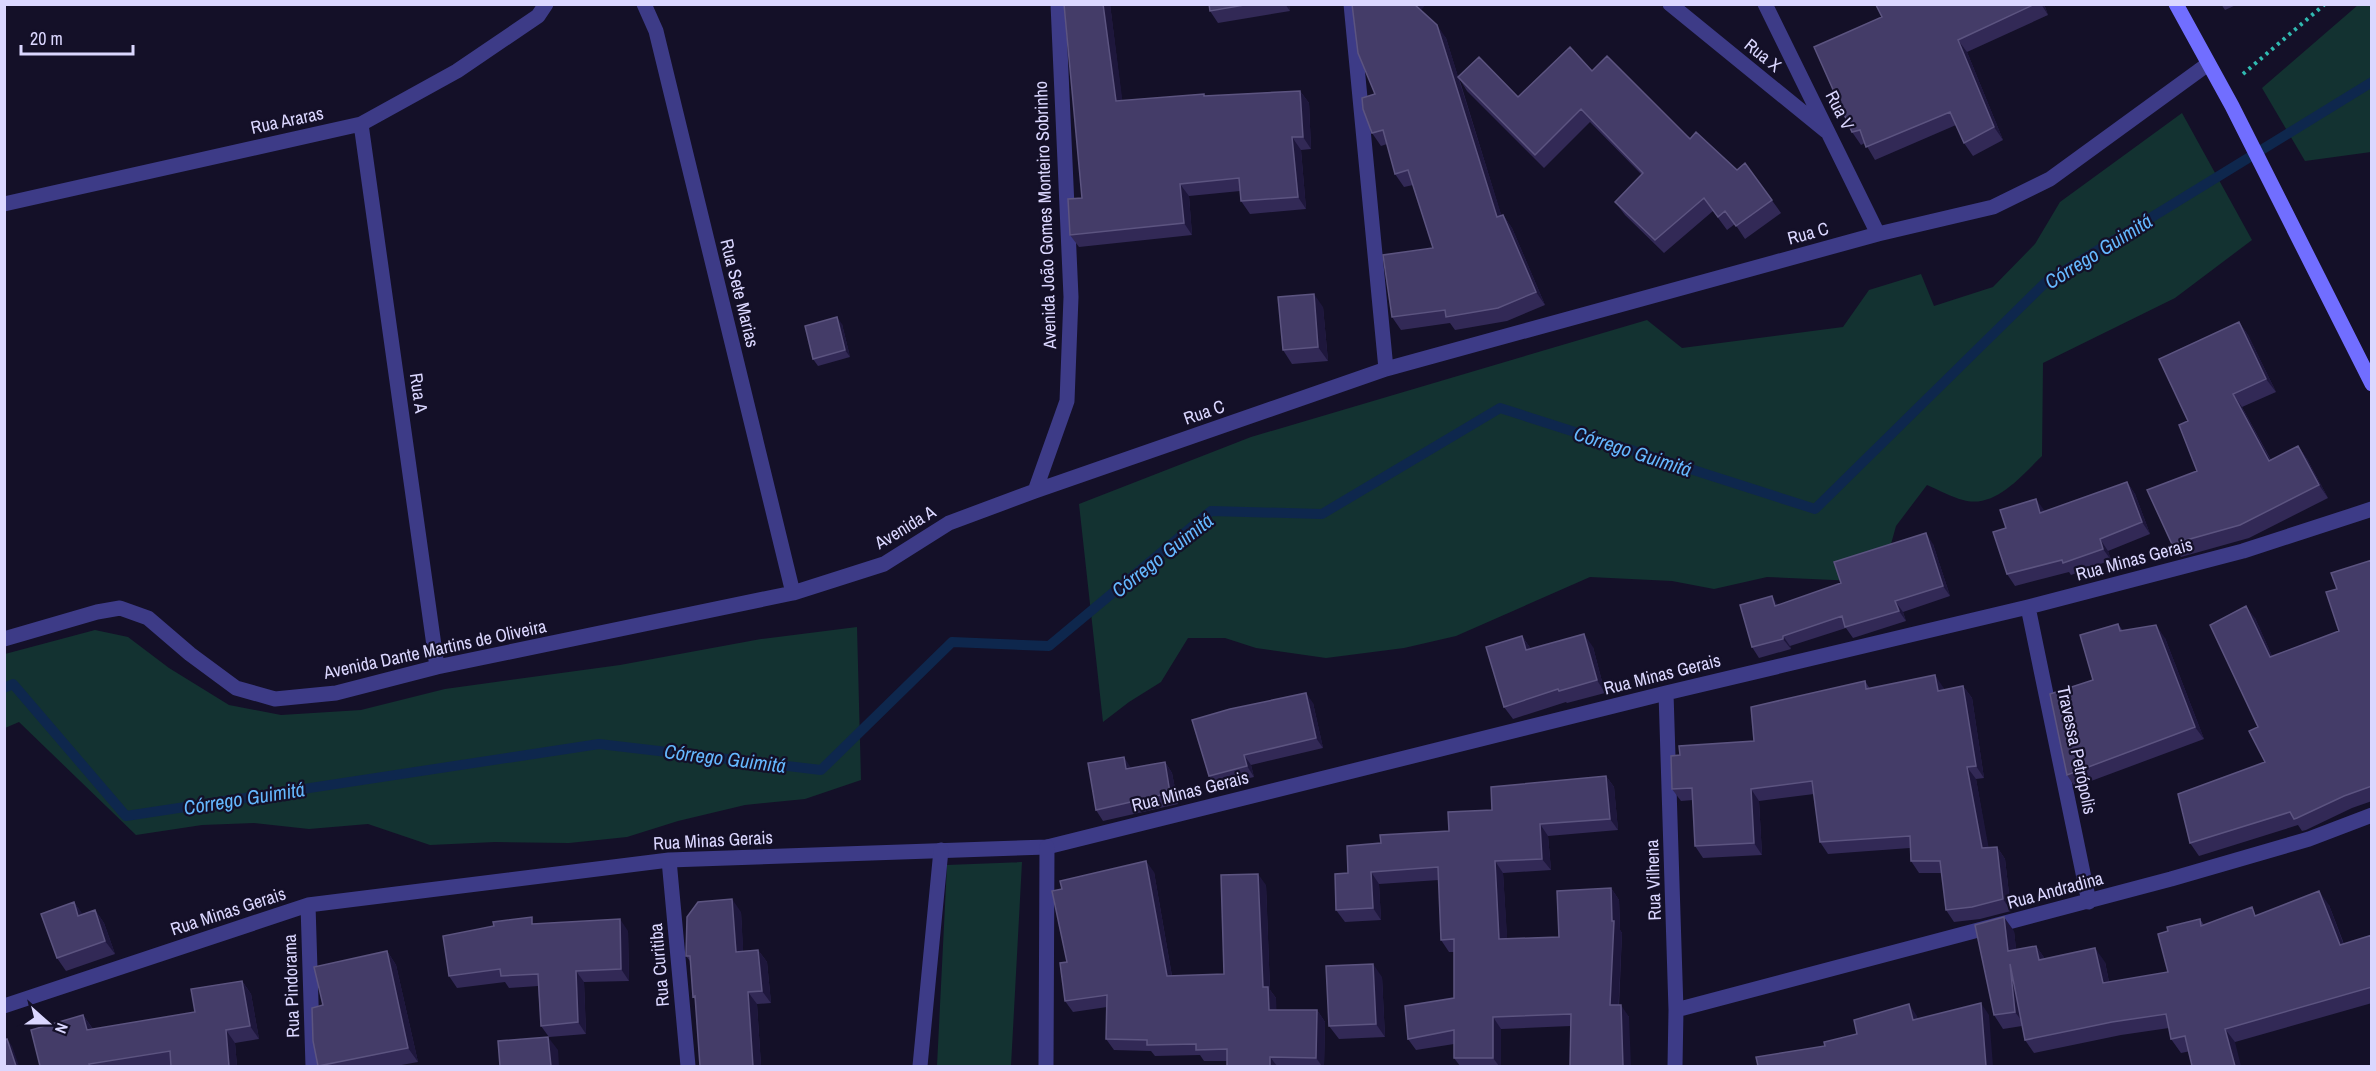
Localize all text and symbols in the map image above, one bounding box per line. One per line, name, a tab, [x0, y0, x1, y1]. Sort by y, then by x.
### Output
scale bar	[21, 18, 134, 56]
text: 20 m	[30, 26, 63, 51]
street label: Rua X	[1739, 32, 1787, 78]
street label: Avenida João Gomes Monteiro Sobrinho	[1028, 81, 1062, 350]
street label: Rua V	[1820, 86, 1861, 134]
street label: Rua Araras	[248, 100, 326, 140]
water label: Córrego Guimitá	[2039, 207, 2157, 295]
street label: Rua C	[1785, 216, 1831, 250]
street label: Rua Sete Marias	[714, 236, 766, 350]
street label: Rua A	[404, 371, 434, 415]
street label: Rua C	[1180, 393, 1228, 431]
water label: Córrego Guimitá	[1571, 419, 1695, 483]
street label: Avenida A	[869, 499, 940, 555]
water label: Córrego Guimitá	[1106, 507, 1218, 603]
street label: Rua Minas Gerais	[2073, 531, 2195, 587]
street label: Avenida Dante Martins de Oliveira	[320, 613, 549, 685]
street label: Rua Minas Gerais	[1601, 647, 1723, 701]
street label: Travessa Petrópolis	[2051, 683, 2103, 817]
water label: Córrego Guimitá	[663, 737, 787, 779]
street label: Rua Minas Gerais	[1129, 764, 1251, 818]
water label: Córrego Guimitá	[182, 775, 306, 821]
street label: Rua Minas Gerais	[653, 824, 773, 856]
street label: Rua Vilhena	[1639, 839, 1667, 921]
street label: Rua Andradina	[2004, 865, 2106, 915]
street label: Rua Minas Gerais	[167, 881, 289, 941]
street label: Rua Curitiba	[643, 922, 675, 1008]
street label: Rua Pindorama	[277, 934, 305, 1038]
north arrow	[18, 993, 78, 1053]
text: N	[50, 1020, 74, 1037]

